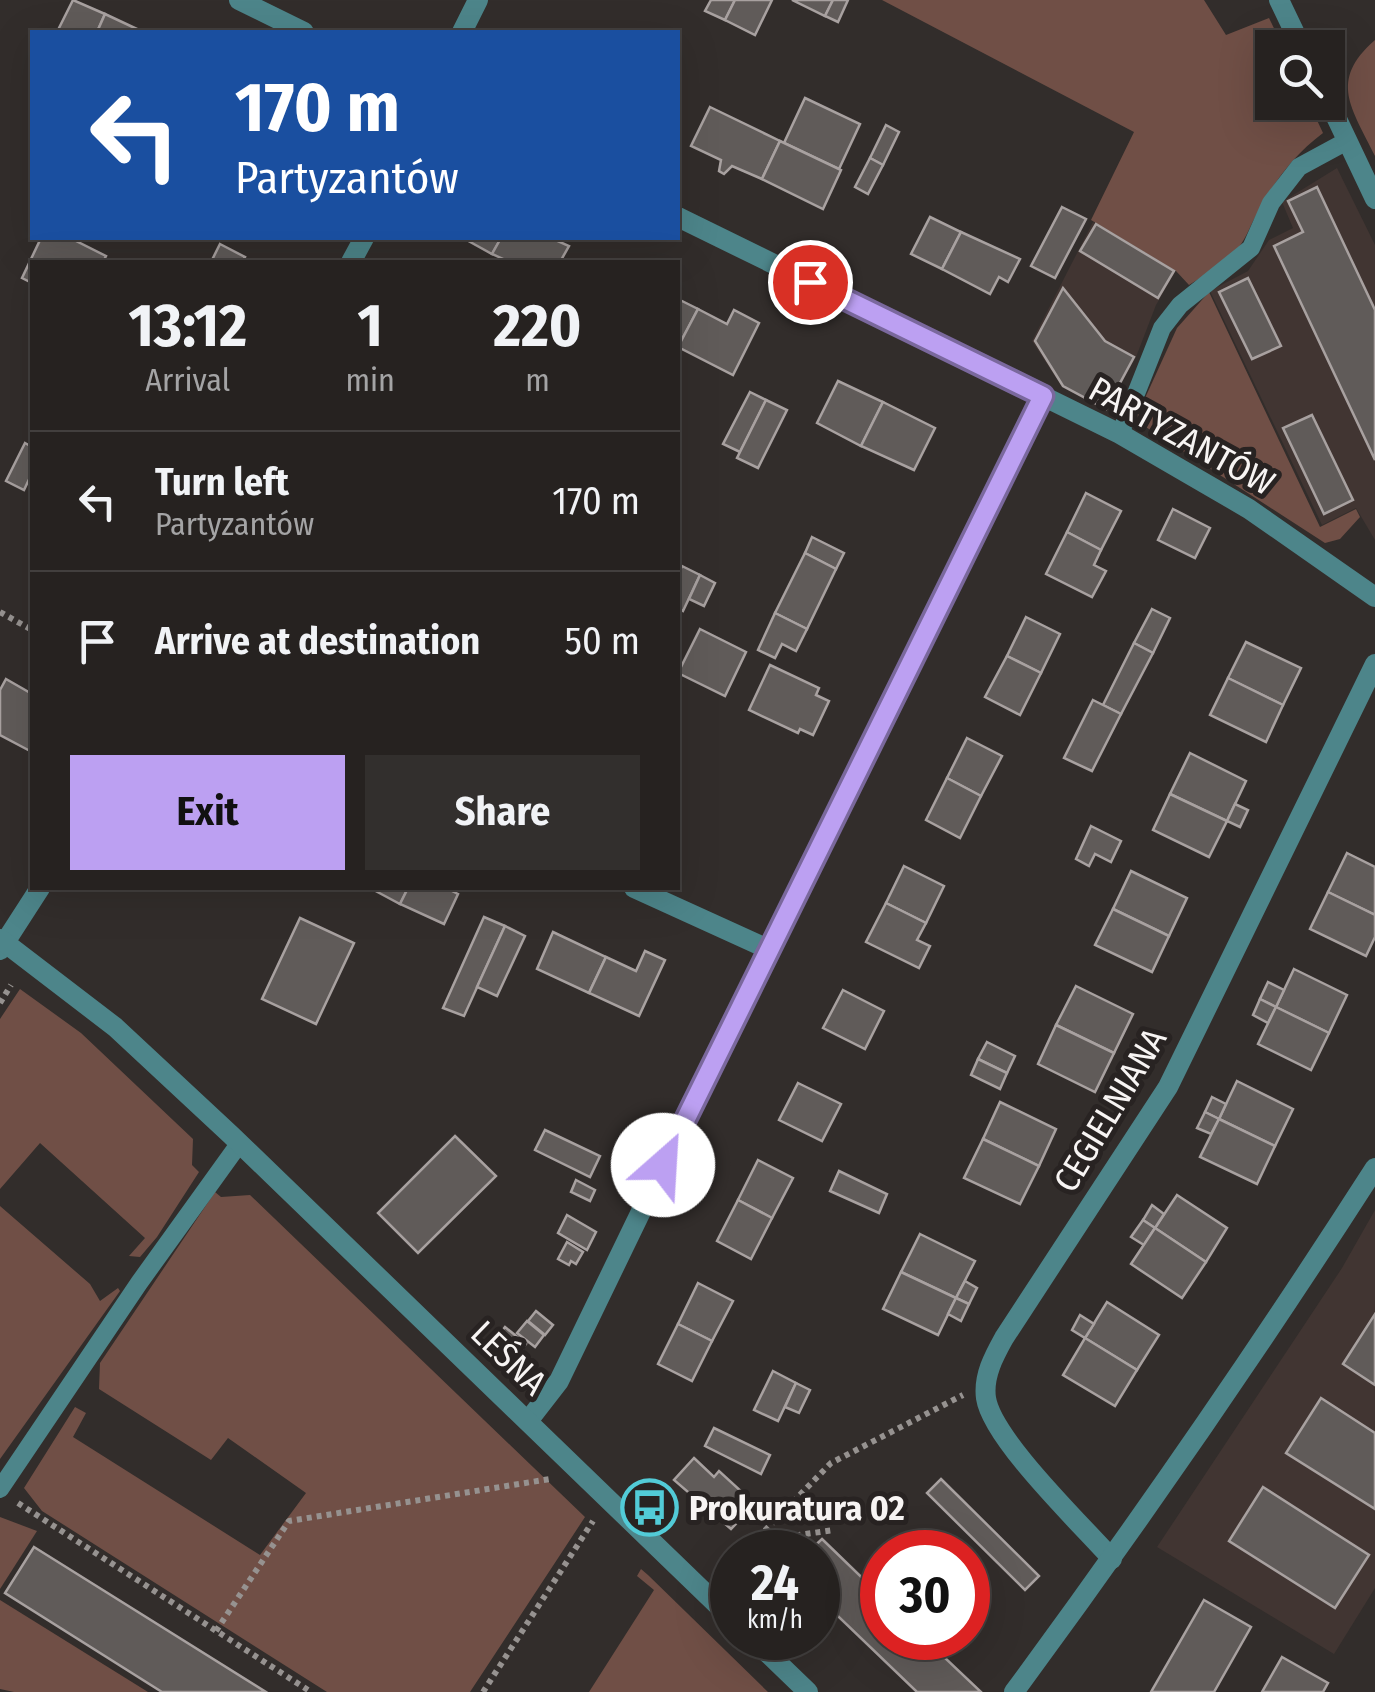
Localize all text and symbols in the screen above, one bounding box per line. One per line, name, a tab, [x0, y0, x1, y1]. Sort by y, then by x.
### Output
map controls	[1255, 30, 1345, 120]
button: search	[1255, 30, 1345, 120]
text: 170 m	[235, 66, 400, 150]
icon: left	[70, 70, 200, 200]
text: Partyzantów	[235, 151, 459, 205]
pin	[768, 240, 853, 325]
icon: arrive	[783, 255, 838, 310]
text: 13:12	[128, 290, 247, 362]
text: 1	[357, 290, 383, 362]
text: 220	[493, 290, 582, 362]
text: Arrival	[145, 361, 230, 399]
text: min	[345, 361, 395, 399]
text: m	[525, 361, 550, 399]
street label: PARTYZANTÓW	[1082, 368, 1282, 504]
text: Turn left	[155, 459, 289, 505]
icon: left	[70, 474, 125, 529]
text: 170 m	[552, 478, 640, 524]
text: Partyzantów	[155, 505, 314, 543]
icon: arrive	[70, 614, 125, 669]
text: Arrive at destination	[155, 618, 480, 664]
text: 50 m	[565, 618, 640, 664]
button: Exit	[70, 755, 345, 870]
button: Share	[365, 755, 640, 870]
street label: CEGIELNIANA	[1045, 1020, 1176, 1199]
position arrow	[611, 1113, 715, 1217]
street label: LEŚNA	[463, 1312, 556, 1404]
bus stop icon: Prokuratura 02	[620, 1478, 680, 1538]
place label: Prokuratura 02	[689, 1487, 905, 1529]
speed limit sign: 30	[860, 1530, 990, 1660]
text: 24	[751, 1553, 799, 1613]
text: km/h	[747, 1605, 803, 1635]

